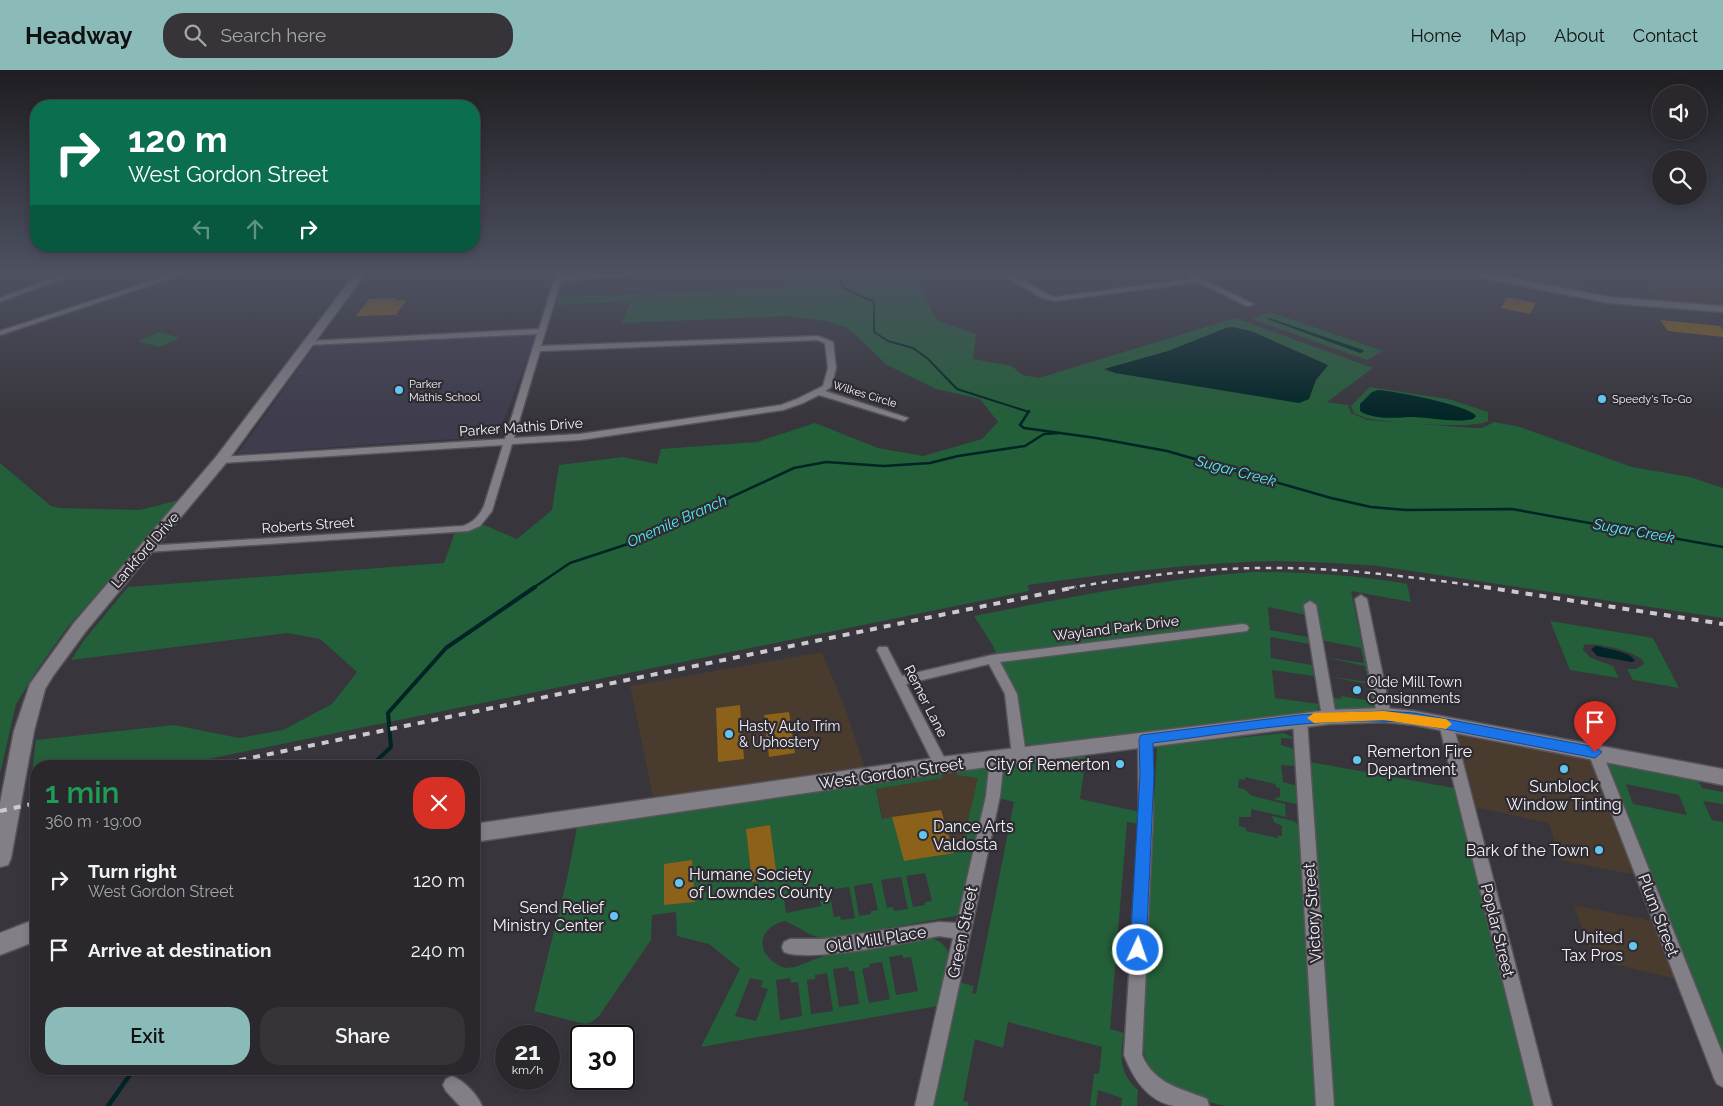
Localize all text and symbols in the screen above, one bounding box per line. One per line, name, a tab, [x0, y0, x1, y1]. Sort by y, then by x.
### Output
search box	[163, 13, 513, 58]
text: Headway	[25, 21, 133, 50]
icon: search	[181, 21, 209, 49]
text: Search here	[221, 24, 326, 46]
text: Home	[1410, 25, 1461, 46]
text: Map	[1489, 25, 1526, 46]
text: About	[1554, 25, 1605, 46]
text: Contact	[1633, 25, 1698, 46]
map controls	[1652, 85, 1707, 205]
button: sound	[1652, 85, 1707, 140]
text: 120 m	[128, 119, 228, 160]
icon: right	[45, 120, 110, 185]
button: search	[1652, 150, 1707, 205]
text: West Gordon Street	[128, 161, 329, 187]
icon: left	[188, 215, 216, 243]
icon: ahead	[241, 215, 269, 243]
icon: right	[294, 215, 322, 243]
place label: Parker Mathis School	[409, 378, 480, 404]
street label: Wilkes Circle	[831, 379, 899, 411]
marker: Parker Mathis School	[393, 384, 405, 396]
marker: Speedy's To-Go	[1596, 393, 1608, 405]
place label: Speedy's To-Go	[1612, 393, 1693, 406]
street label: Parker Mathis Drive	[459, 415, 583, 439]
water label: Sugar Creek	[1193, 451, 1278, 490]
water label: Onemile Branch	[624, 491, 730, 551]
street label: Lankford Drive	[108, 509, 182, 591]
street label: Roberts Street	[261, 514, 355, 536]
water label: Sugar Creek	[1591, 515, 1676, 547]
street label: Wayland Park Drive	[1052, 612, 1180, 644]
street label: Remer Lane	[901, 662, 951, 740]
place label: Olde Mill Town Consignments	[1367, 674, 1462, 706]
marker: Olde Mill Town Consignments	[1351, 684, 1363, 696]
pin	[1574, 701, 1616, 752]
icon: arrive	[1581, 708, 1609, 736]
place label: Hasty Auto Trim & Uphostery	[739, 718, 841, 750]
marker: Hasty Auto Trim & Uphostery	[723, 728, 735, 740]
place label: Remerton Fire Department	[1367, 742, 1472, 779]
street label: West Gordon Street	[818, 754, 965, 793]
marker: Remerton Fire Department	[1351, 754, 1363, 766]
place label: City of Remerton	[986, 755, 1110, 774]
marker: City of Remerton	[1114, 758, 1126, 770]
marker: Sunblock Window Tinting	[1558, 763, 1570, 775]
text: 1 min	[45, 775, 120, 810]
button: close	[413, 777, 465, 829]
place label: Sunblock Window Tinting	[1506, 777, 1622, 814]
text: 360 m · 19:00	[45, 812, 142, 831]
place label: Dance Arts Valdosta	[933, 817, 1014, 854]
marker: Dance Arts Valdosta	[917, 829, 929, 841]
place label: Bark of the Town	[1466, 841, 1589, 860]
marker: Bark of the Town	[1593, 844, 1605, 856]
text: Turn right	[88, 860, 177, 882]
street label: Victory Street	[1299, 862, 1325, 964]
place label: Humane Society of Lowndes County	[689, 865, 833, 902]
icon: right	[45, 866, 73, 894]
text: 120 m	[413, 869, 465, 891]
street label: Plum Street	[1634, 871, 1683, 960]
marker: Humane Society of Lowndes County	[673, 877, 685, 889]
street label: Poplar Street	[1477, 881, 1518, 980]
text: West Gordon Street	[88, 882, 234, 901]
street label: Green Street	[943, 884, 982, 980]
place label: Send Relief Ministry Center	[493, 898, 605, 935]
marker: Send Relief Ministry Center	[608, 910, 620, 922]
street label: Old Mill Place	[825, 922, 928, 957]
position arrow	[1111, 923, 1163, 975]
place label: United Tax Pros	[1561, 928, 1623, 965]
icon: arrive	[45, 936, 73, 964]
text: Arrive at destination	[88, 939, 272, 961]
text: 240 m	[411, 939, 465, 961]
marker: United Tax Pros	[1627, 940, 1639, 952]
button: Exit	[45, 1007, 250, 1065]
button: Share	[260, 1007, 465, 1065]
speed limit sign: 30	[570, 1025, 635, 1090]
text: 21	[514, 1036, 541, 1066]
text: km/h	[512, 1063, 543, 1077]

